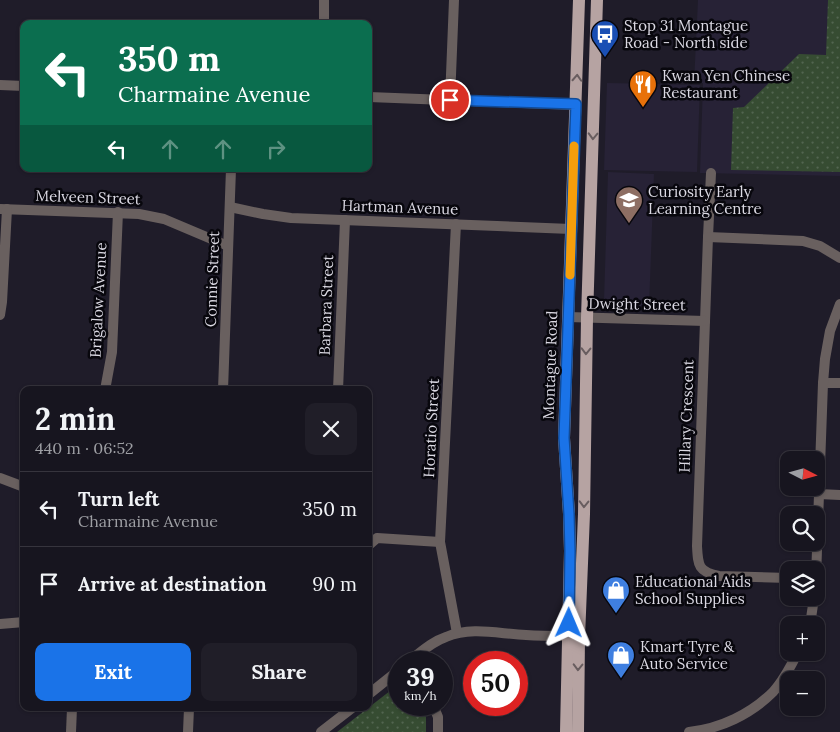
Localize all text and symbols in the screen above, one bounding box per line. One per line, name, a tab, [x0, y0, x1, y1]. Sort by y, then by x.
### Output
place label: Stop 31 Montague Road - North side	[624, 16, 748, 52]
bus stop icon: Stop 31 Montague Road - North side	[590, 19, 620, 58]
text: 350 m	[118, 36, 220, 81]
icon: left	[35, 40, 100, 105]
place label: Kwan Yen Chinese Restaurant	[662, 66, 790, 102]
restaurant icon: Kwan Yen Chinese Restaurant	[628, 69, 658, 108]
one-way arrow	[571, 73, 582, 81]
pin	[429, 79, 471, 121]
text: Charmaine Avenue	[118, 80, 310, 108]
icon: arrive	[436, 86, 464, 114]
one-way arrow	[587, 132, 598, 140]
icon: left	[103, 135, 131, 163]
icon: ahead	[156, 135, 184, 163]
icon: ahead	[209, 135, 237, 163]
icon: right	[262, 135, 290, 163]
place label: Curiosity Early Learning Centre	[648, 182, 762, 218]
school or university icon: Curiosity Early Learning Centre	[614, 185, 644, 224]
street label: Melveen Street	[35, 186, 141, 208]
street label: Hartman Avenue	[341, 195, 459, 219]
street label: Connie Street	[201, 230, 223, 327]
street label: Brigalow Avenue	[85, 242, 111, 358]
street label: Barbara Street	[315, 254, 337, 356]
street label: Dwight Street	[588, 294, 686, 314]
street label: Montague Road	[539, 310, 561, 420]
one-way arrow	[581, 348, 591, 355]
street label: Hillary Crescent	[675, 359, 697, 473]
street label: Horatio Street	[419, 378, 443, 478]
text: 2 min	[35, 400, 115, 438]
button: close	[305, 403, 357, 455]
text: 440 m · 06:52	[35, 438, 134, 458]
north arrow	[780, 451, 825, 496]
map controls	[780, 451, 825, 716]
text: Turn left	[78, 487, 159, 511]
icon: left	[35, 495, 63, 523]
text: 350 m	[302, 497, 357, 521]
one-way arrow	[579, 501, 589, 509]
button: search	[780, 506, 825, 551]
text: Charmaine Avenue	[78, 511, 218, 531]
button: layers	[780, 561, 825, 606]
icon: arrive	[35, 570, 63, 598]
text: Arrive at destination	[78, 572, 267, 596]
text: 90 m	[312, 572, 357, 596]
place label: Educational Aids School Supplies	[635, 572, 751, 608]
shop icon: Educational Aids School Supplies	[601, 575, 631, 614]
position arrow	[542, 596, 594, 648]
button: +	[780, 616, 825, 661]
place label: Kmart Tyre & Auto Service	[639, 637, 735, 673]
shop icon: Kmart Tyre & Auto Service	[606, 640, 636, 679]
button: Exit	[35, 643, 191, 701]
button: Share	[201, 643, 357, 701]
speed limit sign: 50	[463, 651, 528, 716]
text: 39	[406, 661, 435, 693]
one-way arrow	[573, 663, 584, 671]
button: −	[780, 671, 825, 716]
text: km/h	[404, 688, 437, 703]

